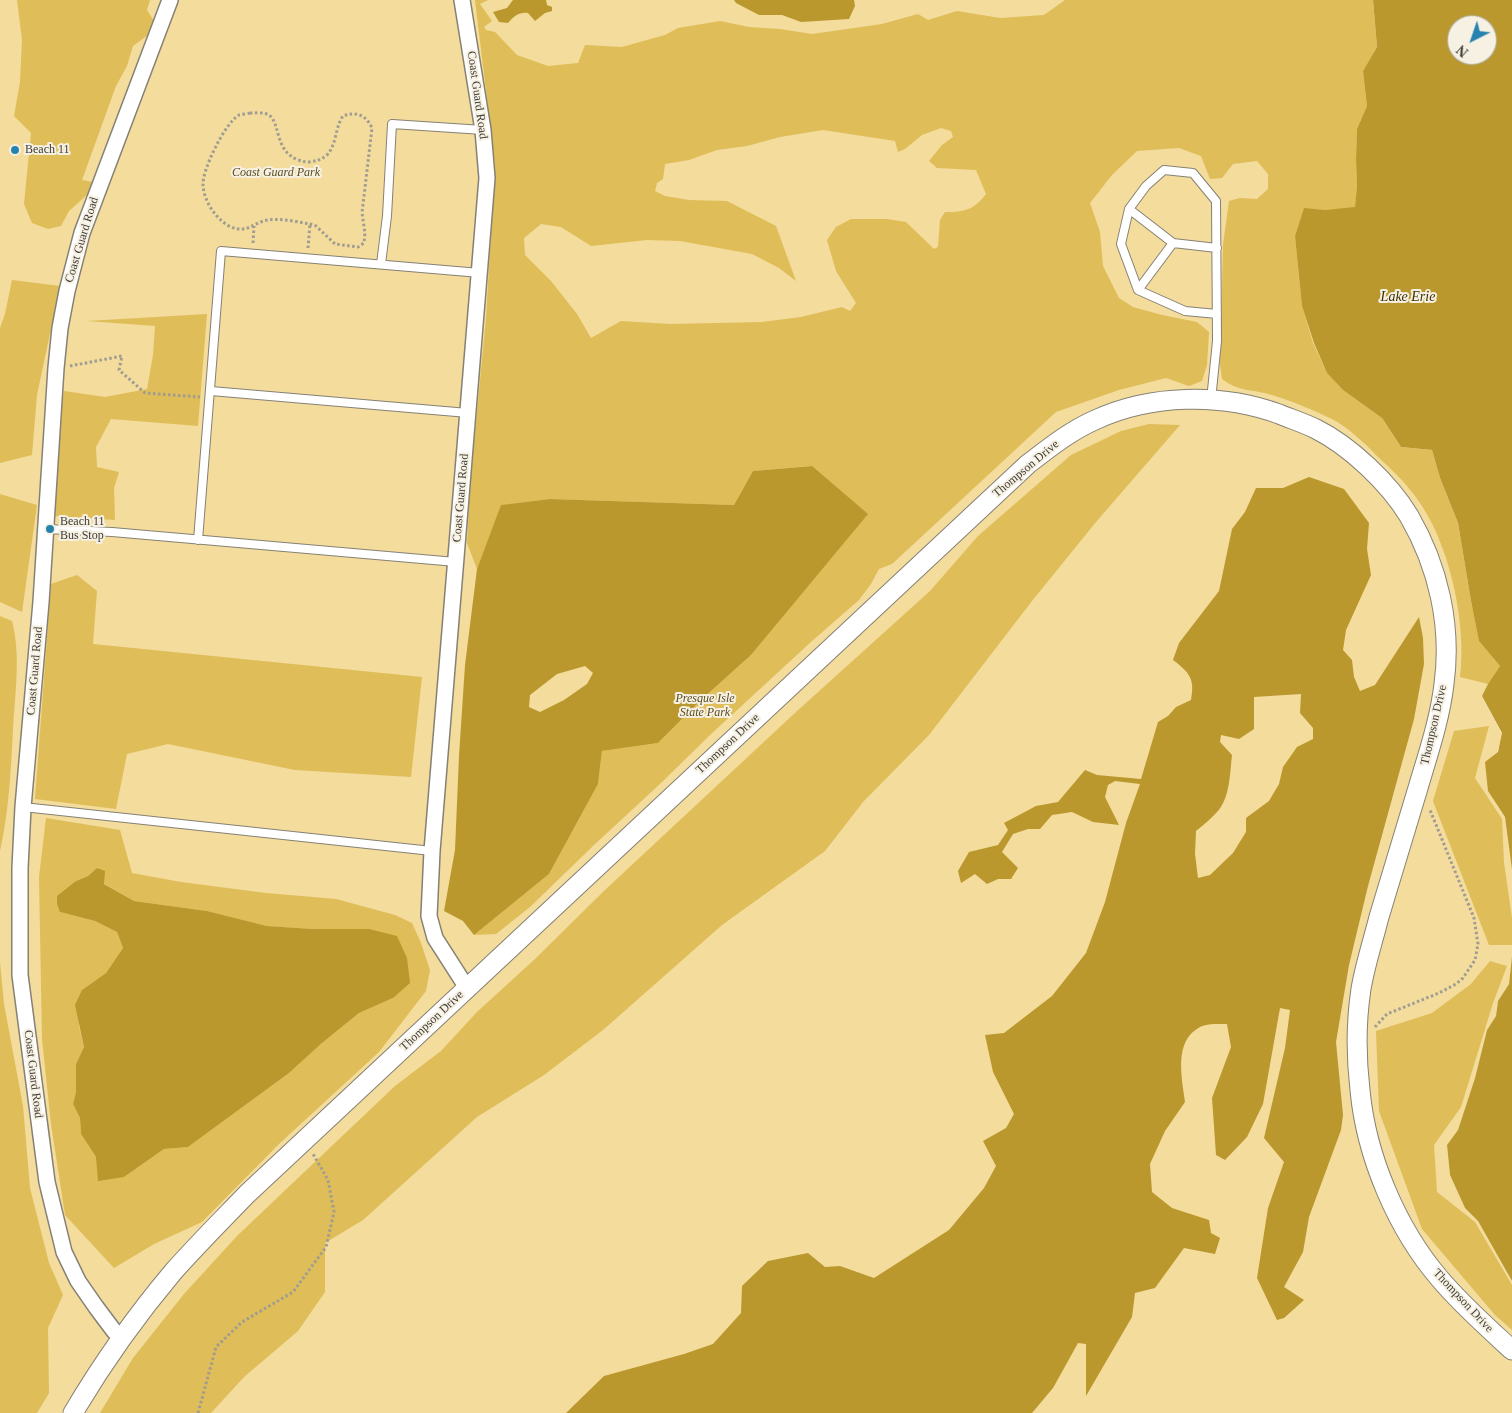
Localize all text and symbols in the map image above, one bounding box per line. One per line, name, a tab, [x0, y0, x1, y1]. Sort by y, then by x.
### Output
north arrow	[1447, 15, 1497, 65]
text: N	[1454, 42, 1471, 60]
street label: Coast Guard Road	[464, 50, 490, 140]
place label: Beach 11	[25, 143, 70, 157]
marker: Beach 11	[9, 144, 21, 156]
park label: Coast Guard Park	[232, 166, 320, 180]
street label: Coast Guard Road	[62, 196, 102, 284]
water label: Lake Erie	[1381, 289, 1435, 305]
street label: Thompson Drive	[990, 437, 1062, 501]
street label: Coast Guard Road	[450, 453, 472, 543]
place label: Beach 11 Bus Stop	[60, 515, 105, 543]
marker: Beach 11 Bus Stop	[44, 523, 56, 535]
street label: Coast Guard Road	[24, 626, 46, 716]
street label: Thompson Drive	[1418, 684, 1450, 766]
park label: Presque Isle State Park	[675, 692, 735, 720]
street label: Thompson Drive	[693, 711, 763, 777]
street label: Thompson Drive	[397, 988, 467, 1054]
street label: Coast Guard Road	[20, 1029, 46, 1119]
street label: Thompson Drive	[1430, 1266, 1496, 1336]

